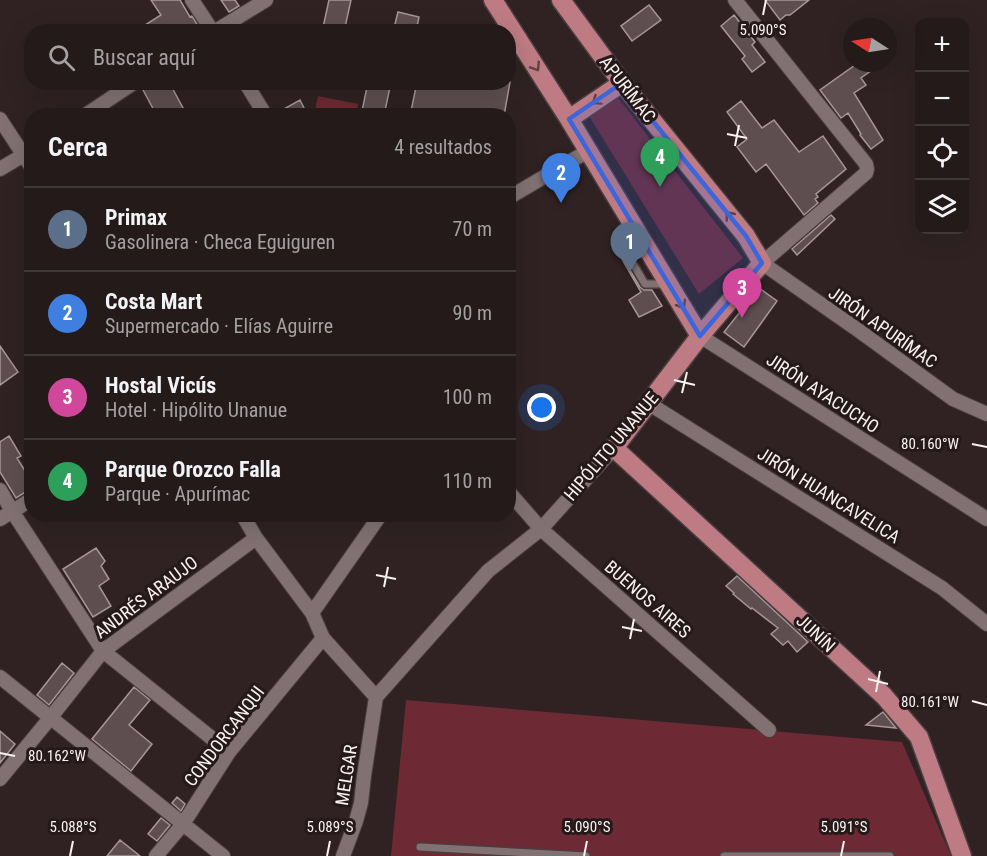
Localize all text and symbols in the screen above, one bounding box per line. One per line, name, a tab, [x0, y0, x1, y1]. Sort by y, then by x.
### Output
north arrow	[843, 18, 897, 72]
map controls	[915, 18, 969, 234]
button: +	[915, 18, 969, 72]
text: 5.090°S	[740, 21, 787, 39]
search box	[24, 24, 516, 90]
icon: search	[45, 41, 78, 74]
text: Buscar aquí	[93, 45, 196, 70]
street label: APURÍMAC	[595, 52, 661, 126]
one-way arrow	[529, 60, 540, 71]
button: −	[915, 72, 969, 126]
one-way arrow	[591, 94, 602, 105]
button: locate	[915, 126, 969, 180]
text: Cerca	[48, 132, 108, 162]
text: 4 resultados	[394, 135, 492, 159]
pin: 4	[640, 138, 680, 187]
pin: 2	[542, 154, 580, 203]
button: layers	[915, 180, 969, 234]
text: Primax	[105, 205, 167, 230]
one-way arrow	[725, 211, 736, 222]
text: 1	[62, 217, 73, 241]
text: 70 m	[453, 217, 492, 241]
pin: 1	[610, 222, 650, 272]
text: Gasolinera · Checa Eguiguren	[105, 230, 335, 254]
pin: 3	[722, 268, 762, 318]
street label: JIRÓN APURÍMAC	[825, 282, 941, 372]
text: Costa Mart	[105, 289, 202, 314]
one-way arrow	[674, 299, 686, 309]
text: 2	[62, 301, 73, 325]
text: 90 m	[453, 301, 492, 325]
text: Supermercado · Elías Aguirre	[105, 314, 333, 338]
street label: JIRÓN AYACUCHO	[763, 349, 883, 437]
text: Hostal Vicús	[105, 373, 216, 398]
text: 3	[62, 385, 73, 409]
text: 100 m	[443, 385, 492, 409]
street label: HIPÓLITO UNANUE	[559, 387, 663, 505]
your location	[527, 393, 556, 422]
text: Hotel · Hipólito Unanue	[105, 398, 287, 422]
text: 80.160°W	[901, 435, 960, 453]
street label: JIRÓN HUANCAVELICA	[754, 443, 905, 548]
text: Parque Orozco Falla	[105, 457, 281, 482]
text: 4	[62, 469, 73, 493]
text: 110 m	[443, 469, 492, 493]
text: Parque · Apurímac	[105, 482, 250, 506]
street label: ANDRÉS ARAUJO	[90, 551, 202, 643]
street label: BUENOS AIRES	[601, 556, 695, 642]
street label: JUNÍN	[792, 610, 840, 656]
street label: CONDORCANQUI	[180, 682, 268, 790]
text: 80.161°W	[901, 693, 960, 711]
street label: MELGAR	[331, 743, 361, 807]
text: 80.162°W	[28, 747, 87, 765]
text: 5.088°S	[50, 818, 97, 836]
text: 5.089°S	[307, 818, 354, 836]
text: 5.090°S	[564, 818, 611, 836]
text: 5.091°S	[821, 818, 868, 836]

